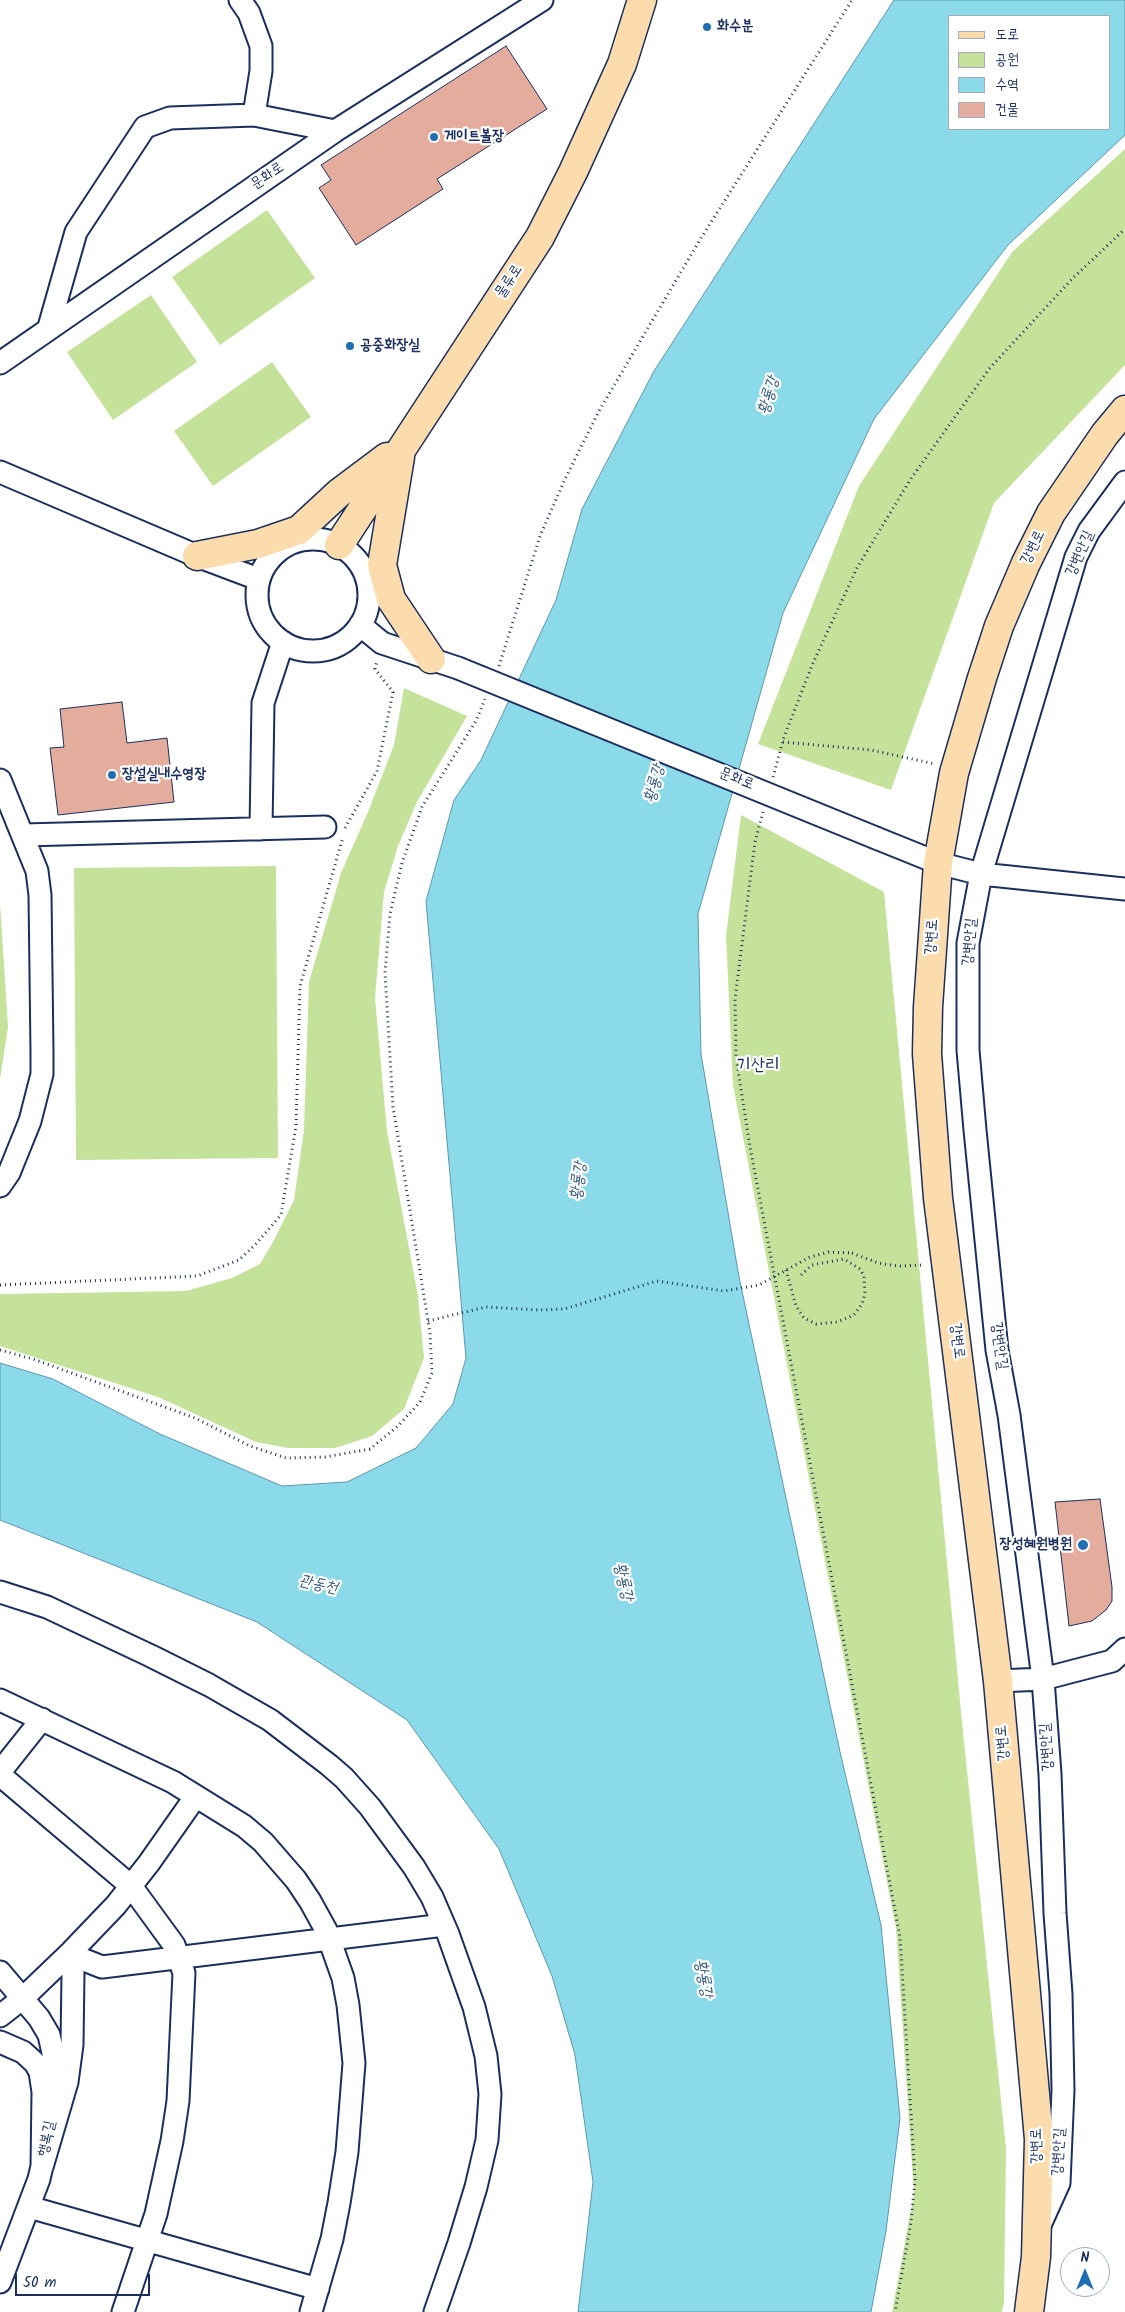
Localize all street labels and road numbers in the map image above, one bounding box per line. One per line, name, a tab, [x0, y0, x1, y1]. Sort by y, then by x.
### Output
street label: 문화로	[248, 159, 288, 195]
street label: 물류로	[493, 262, 527, 302]
street label: 강변로	[1018, 528, 1050, 568]
street label: 강변안길	[1063, 528, 1099, 580]
street label: 문화로	[716, 765, 756, 795]
street label: 강변안길	[960, 917, 982, 967]
street label: 강변로	[923, 918, 943, 956]
street label: 강변안길	[986, 1321, 1010, 1371]
street label: 강변로	[945, 1322, 967, 1360]
street label: 강변안길	[1037, 1722, 1059, 1772]
street label: 강변로	[993, 1724, 1015, 1762]
street label: 행복길	[35, 2119, 61, 2159]
street label: 강변안길	[1050, 2127, 1070, 2177]
street label: 강변로	[1029, 2128, 1047, 2164]

